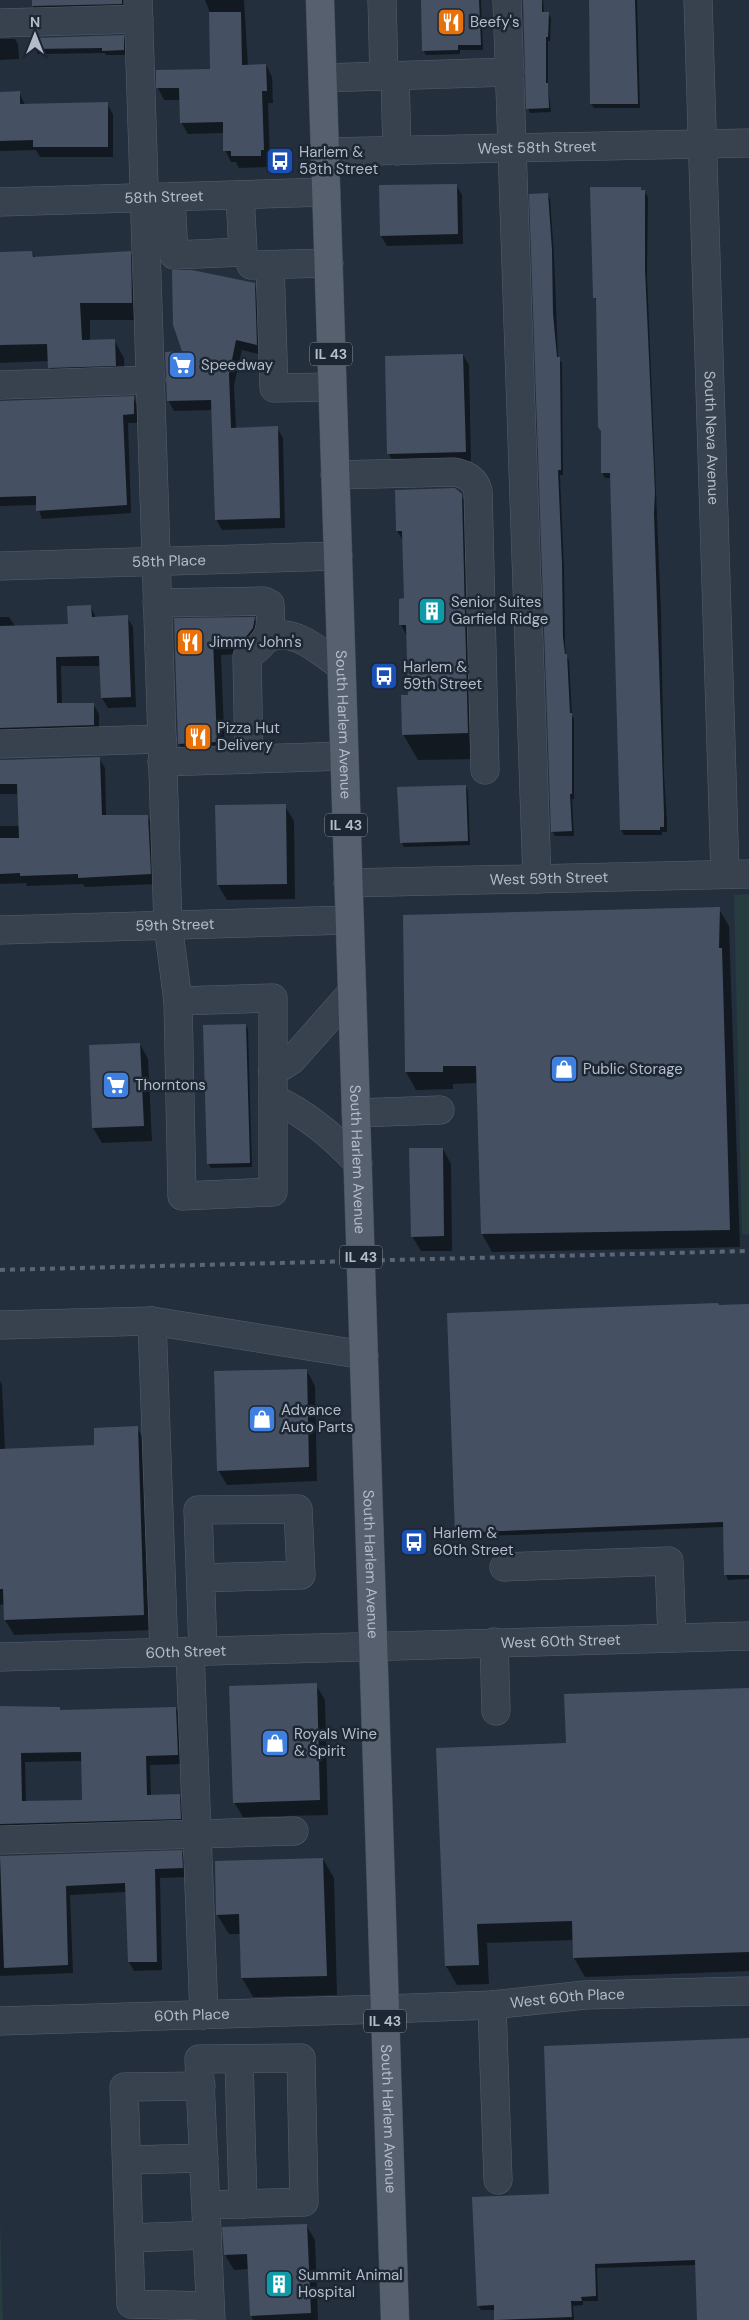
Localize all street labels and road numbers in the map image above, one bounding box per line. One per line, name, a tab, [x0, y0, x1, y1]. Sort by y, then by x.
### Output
street label: West 58th Street	[477, 136, 597, 159]
street label: 58th Street	[124, 186, 204, 208]
road number: IL 43	[310, 342, 352, 366]
street label: South Neva Avenue	[699, 370, 724, 505]
street label: 58th Place	[132, 550, 206, 572]
street label: South Harlem Avenue	[331, 650, 356, 799]
road number: IL 43	[325, 814, 367, 836]
street label: West 59th Street	[489, 867, 609, 890]
street label: 59th Street	[135, 914, 215, 936]
street label: South Harlem Avenue	[345, 1085, 370, 1234]
road number: IL 43	[340, 1246, 382, 1268]
street label: South Harlem Avenue	[358, 1489, 383, 1639]
street label: West 60th Street	[500, 1630, 621, 1653]
street label: 60th Street	[145, 1641, 227, 1663]
street label: West 60th Place	[509, 1984, 625, 2013]
street label: 60th Place	[154, 2004, 230, 2026]
road number: IL 43	[364, 2010, 406, 2032]
street label: South Harlem Avenue	[376, 2044, 401, 2194]

